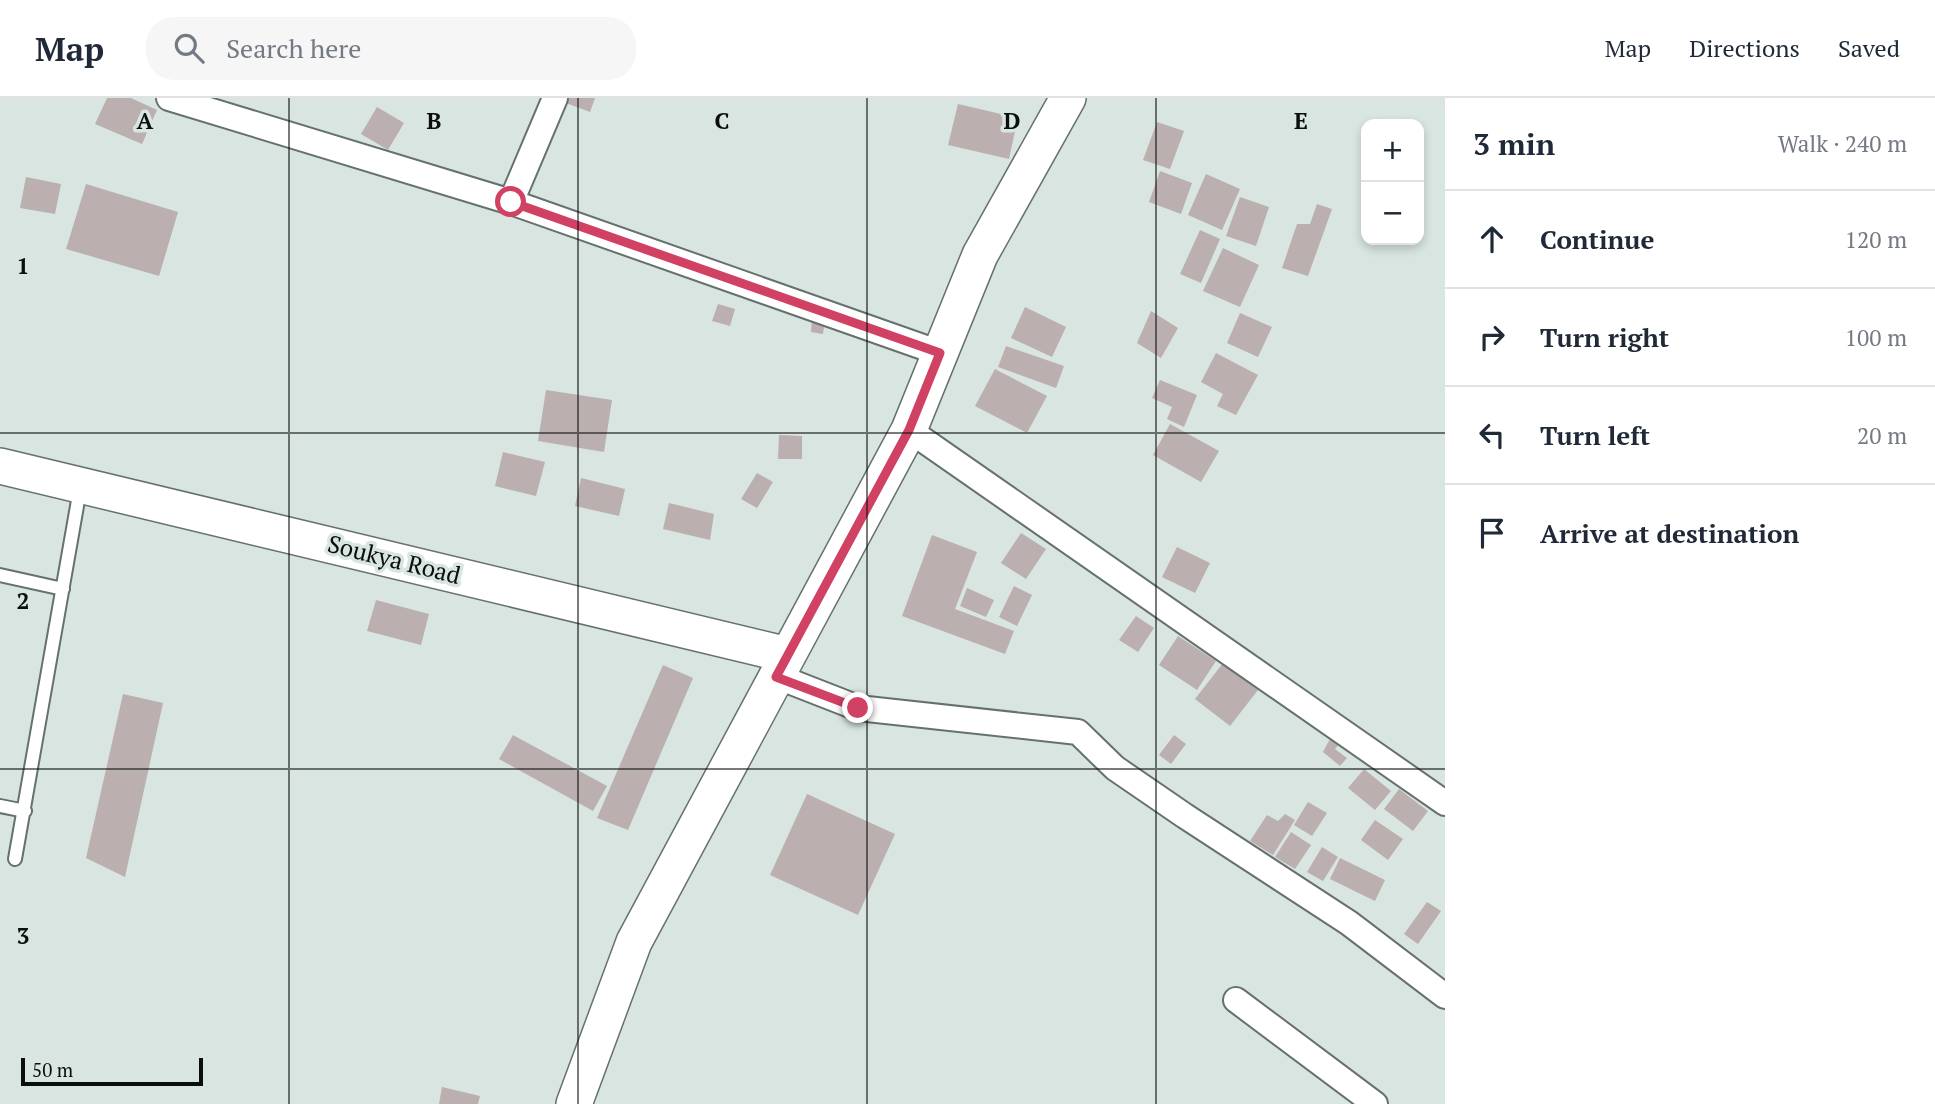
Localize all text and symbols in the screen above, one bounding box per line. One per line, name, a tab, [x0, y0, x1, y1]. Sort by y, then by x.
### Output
search box	[146, 17, 636, 80]
text: Map	[35, 27, 104, 70]
icon: search	[170, 29, 208, 67]
text: Search here	[226, 31, 361, 65]
text: Map	[1605, 32, 1651, 64]
text: Directions	[1689, 32, 1800, 64]
text: Saved	[1838, 32, 1900, 64]
text: A	[137, 105, 154, 136]
text: B	[427, 105, 442, 136]
text: C	[715, 105, 730, 136]
text: D	[1004, 105, 1021, 136]
text: E	[1294, 105, 1308, 136]
map controls	[1361, 119, 1424, 245]
button: +	[1361, 119, 1424, 182]
text: 3 min	[1473, 124, 1555, 164]
text: Walk · 240 m	[1778, 128, 1907, 159]
button: −	[1361, 182, 1424, 245]
route start	[495, 186, 526, 217]
icon: ahead	[1473, 220, 1511, 258]
text: Continue	[1540, 222, 1654, 256]
text: 120 m	[1845, 224, 1907, 255]
text: 1	[17, 250, 30, 281]
icon: right	[1473, 318, 1511, 356]
text: Turn right	[1540, 320, 1669, 354]
text: 100 m	[1845, 322, 1907, 353]
icon: left	[1473, 416, 1511, 454]
text: Turn left	[1540, 418, 1650, 452]
text: 20 m	[1857, 420, 1907, 451]
icon: arrive	[1473, 514, 1511, 552]
text: Arrive at destination	[1540, 516, 1799, 550]
street label: Soukya Road	[324, 527, 464, 591]
text: 2	[17, 585, 30, 616]
route end	[842, 692, 873, 723]
text: 3	[17, 920, 30, 951]
scale bar	[21, 1055, 203, 1087]
text: 50 m	[32, 1057, 73, 1082]

